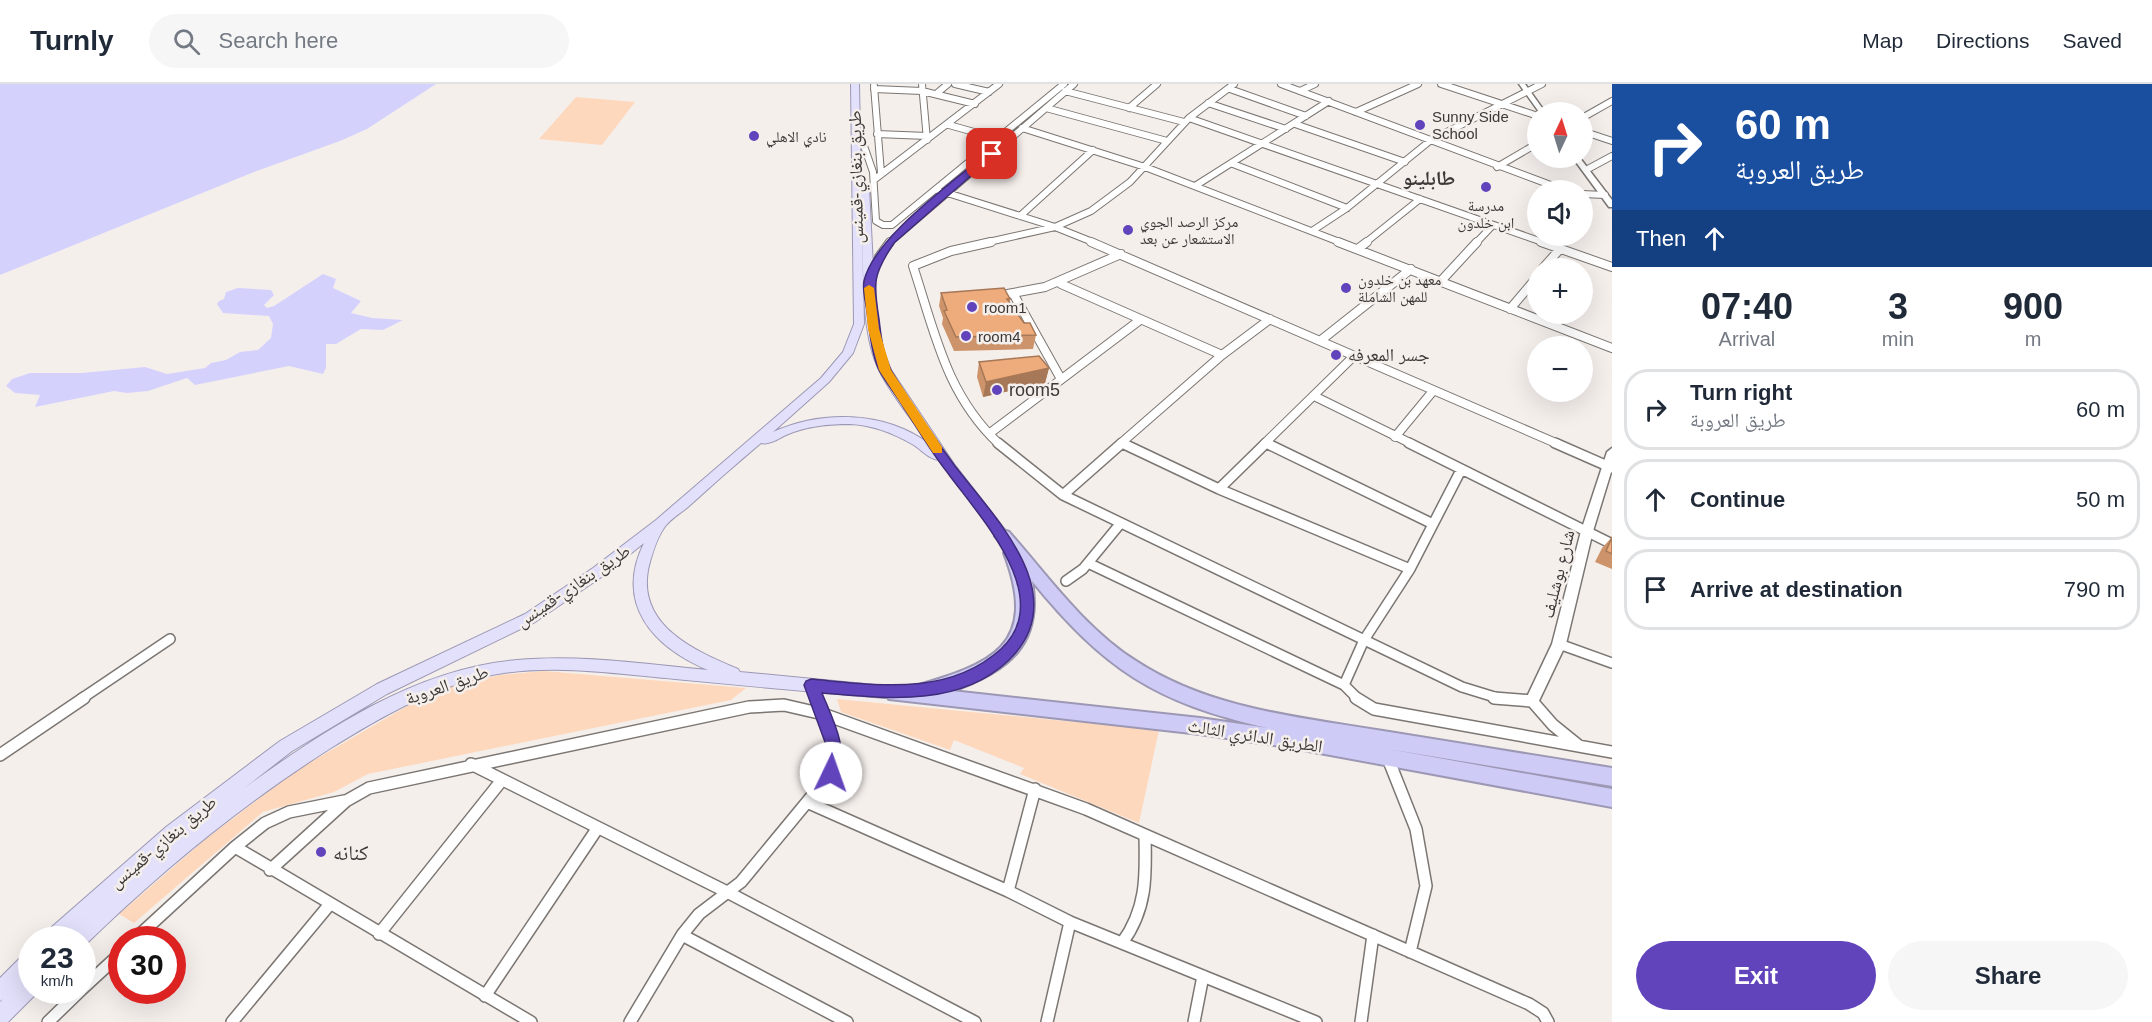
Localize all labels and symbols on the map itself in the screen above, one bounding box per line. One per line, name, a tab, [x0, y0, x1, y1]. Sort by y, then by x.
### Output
north arrow	[1527, 102, 1593, 168]
place label: Sunny Side School	[1432, 108, 1509, 142]
street label: طريق بنغازي-قمينس	[845, 110, 872, 244]
marker: Sunny Side School	[1413, 118, 1427, 132]
place label: نادي الاهلي	[766, 128, 827, 148]
pin	[966, 128, 1017, 179]
marker: نادي الاهلي	[747, 129, 761, 143]
district label: طابلينو	[1403, 167, 1455, 190]
marker: مدرسة ابن خلدون	[1479, 180, 1493, 194]
place label: مدرسة ابن خلدون	[1458, 197, 1514, 233]
place label: مركز الرصد الجوي الاستشعار عن بعد	[1140, 213, 1238, 249]
marker: مركز الرصد الجوي الاستشعار عن بعد	[1121, 223, 1135, 237]
place label: معهد بن خلدون للمهن الشاملة	[1358, 271, 1441, 307]
marker: معهد بن خلدون للمهن الشاملة	[1339, 281, 1353, 295]
place label: room1	[984, 299, 1027, 316]
marker: room1	[965, 300, 979, 314]
place label: room4	[978, 328, 1021, 345]
marker: room4	[959, 329, 973, 343]
place label: جسر المعرفه	[1348, 345, 1430, 365]
marker: جسر المعرفه	[1329, 348, 1343, 362]
place label: room5	[1009, 380, 1060, 400]
marker: room5	[990, 383, 1004, 397]
street label: شارع بوشليف	[1537, 528, 1580, 620]
street label: طريق بنغازي-قمينس	[512, 540, 636, 635]
street label: طريق العروبة	[403, 662, 491, 709]
street label: الطريق الدائري الثالث	[1185, 715, 1324, 761]
position arrow	[799, 741, 863, 805]
street label: طريق بنغازي-قمينس	[106, 792, 223, 896]
place label: كنانه	[333, 841, 369, 864]
marker: كنانه	[314, 845, 328, 859]
speed limit sign: 30	[108, 926, 186, 1004]

